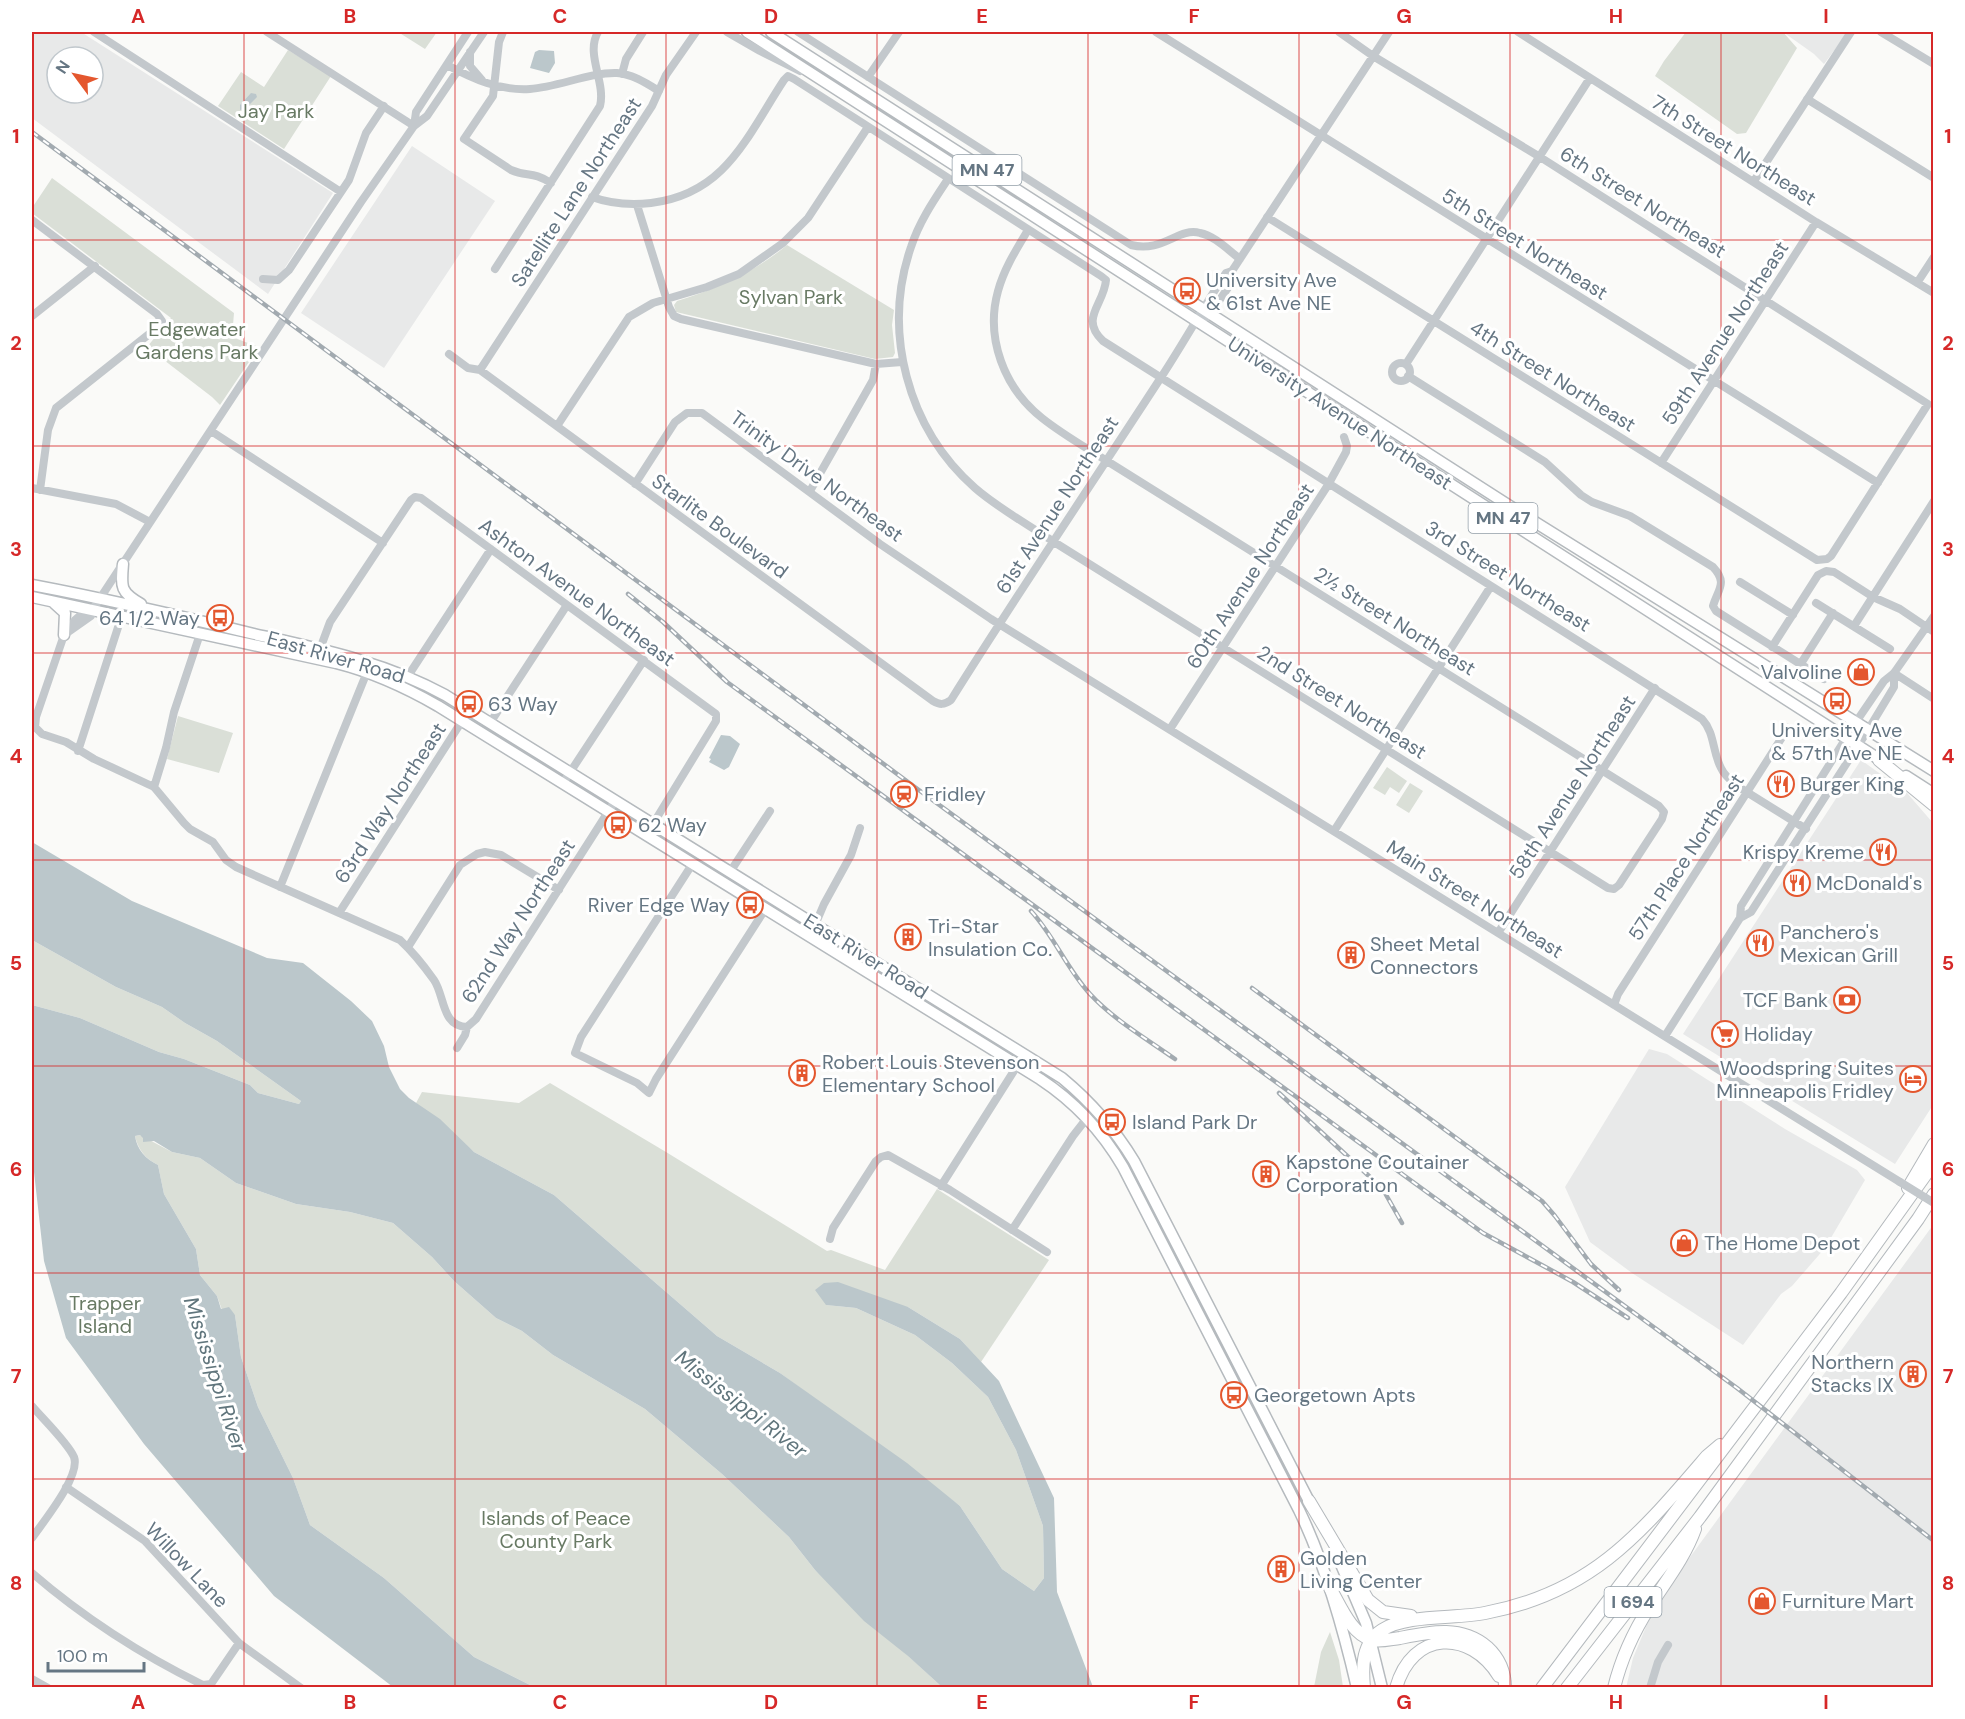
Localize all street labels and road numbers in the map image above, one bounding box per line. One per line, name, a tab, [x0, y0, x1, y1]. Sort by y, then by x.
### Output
street label: 7th Street Northeast	[1647, 89, 1821, 211]
street label: Satellite Lane Northeast	[505, 92, 647, 292]
street label: 6th Street Northeast	[1555, 140, 1731, 264]
road number: MN 47	[952, 155, 1022, 185]
street label: 5th Street Northeast	[1437, 182, 1613, 306]
street label: 59th Avenue Northeast	[1656, 236, 1794, 430]
street label: 4th Street Northeast	[1465, 314, 1641, 438]
street label: University Avenue Northeast	[1223, 331, 1457, 496]
street label: Trinity Drive Northeast	[725, 404, 909, 548]
street label: 61st Avenue Northeast	[990, 411, 1124, 599]
street label: Starlite Boulevard	[647, 468, 793, 584]
street label: 60th Avenue Northeast	[1180, 478, 1320, 674]
road number: MN 47	[1468, 503, 1538, 533]
street label: Ashton Avenue Northeast	[474, 512, 680, 672]
street label: 3rd Street Northeast	[1420, 514, 1596, 638]
street label: 2½ Street Northeast	[1309, 561, 1481, 681]
street label: East River Road	[264, 625, 408, 689]
street label: 2nd Street Northeast	[1252, 639, 1432, 765]
street label: 58th Avenue Northeast	[1503, 690, 1641, 884]
street label: 63rd Way Northeast	[328, 717, 452, 888]
street label: 57th Place Northeast	[1622, 768, 1750, 946]
street label: 62nd Way Northeast	[455, 834, 581, 1008]
street label: Main Street Northeast	[1382, 834, 1568, 964]
street label: East River Road	[799, 907, 933, 1005]
street label: Willow Lane	[140, 1517, 234, 1613]
road number: I 694	[1604, 1587, 1662, 1617]

